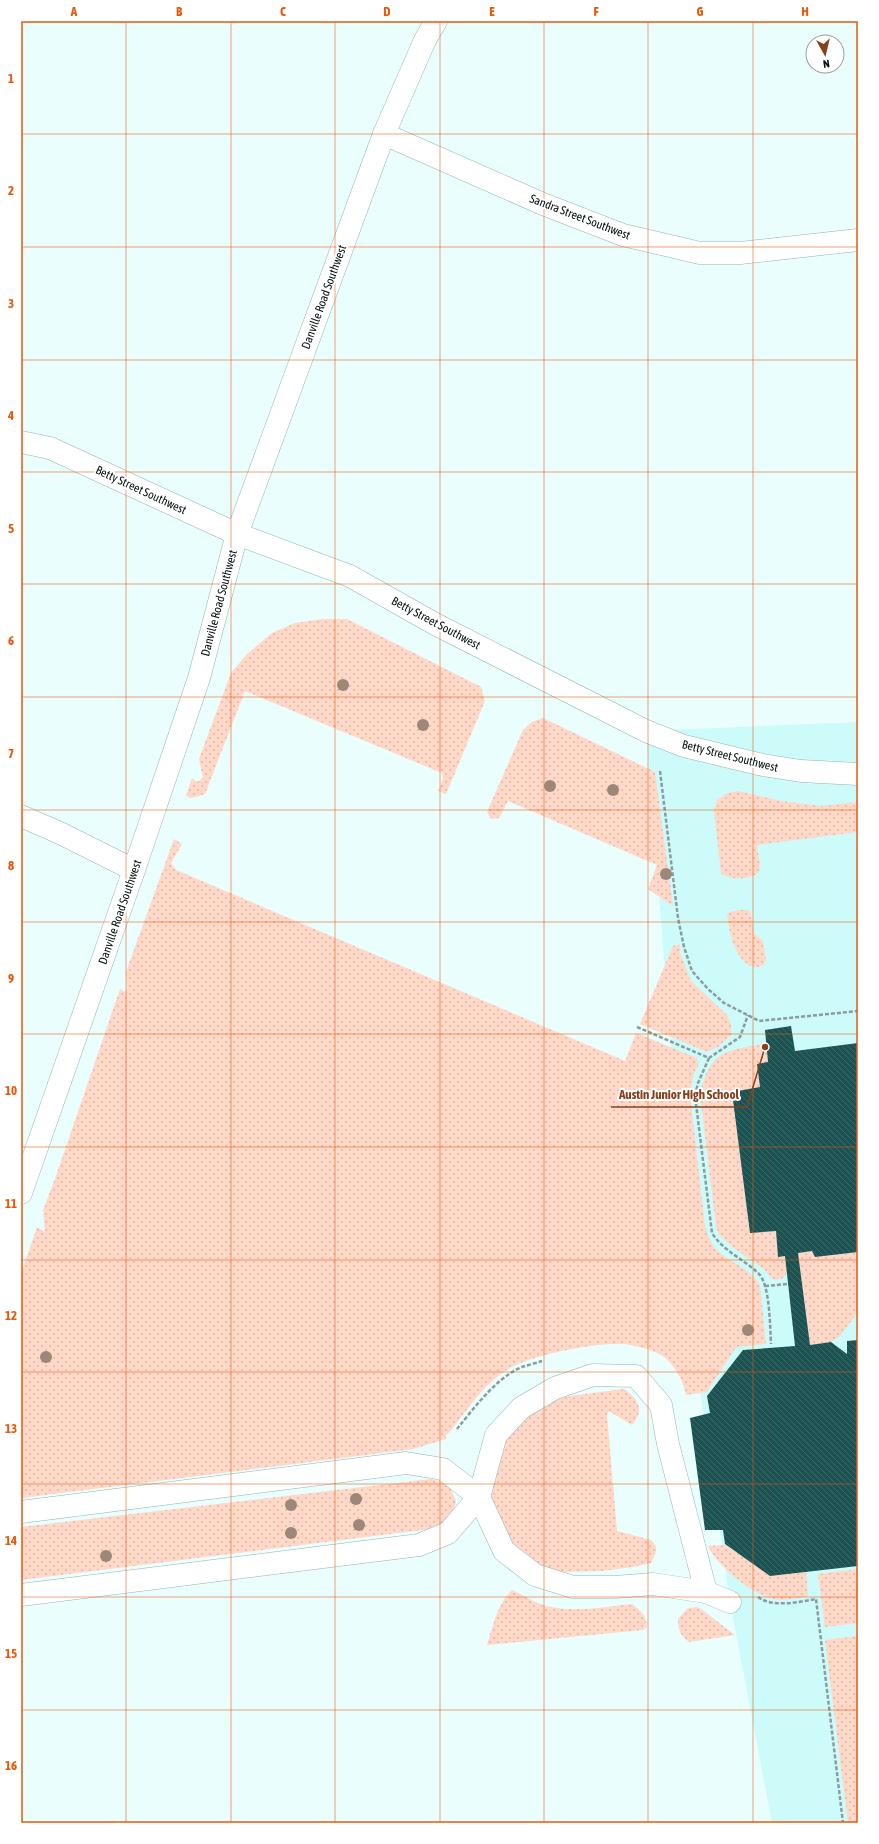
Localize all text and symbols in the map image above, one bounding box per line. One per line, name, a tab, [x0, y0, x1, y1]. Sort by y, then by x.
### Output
text: A	[70, 4, 78, 19]
text: B	[176, 4, 183, 19]
text: C	[280, 4, 286, 19]
text: D	[383, 4, 391, 19]
text: E	[489, 4, 495, 19]
text: F	[593, 4, 599, 19]
text: G	[697, 4, 704, 19]
text: H	[801, 4, 809, 19]
north arrow	[805, 34, 845, 74]
text: N	[822, 58, 830, 70]
text: 1	[8, 71, 14, 86]
text: 2	[8, 183, 14, 198]
street label: Sandra Street Southwest	[528, 191, 633, 243]
street label: Danville Road Southwest	[299, 243, 350, 351]
text: 3	[8, 296, 14, 311]
text: 4	[7, 408, 14, 423]
street label: Betty Street Southwest	[93, 463, 189, 517]
text: 5	[8, 521, 14, 536]
street label: Danville Road Southwest	[198, 548, 240, 658]
street label: Betty Street Southwest	[389, 594, 483, 653]
text: 6	[8, 633, 14, 648]
street label: Betty Street Southwest	[680, 737, 780, 775]
text: 7	[8, 746, 14, 761]
street label: Danville Road Southwest	[96, 857, 145, 966]
text: 8	[8, 858, 14, 873]
text: 9	[8, 971, 14, 986]
callout: Austin Junior High School	[611, 1082, 747, 1107]
text: 10	[5, 1083, 17, 1098]
text: Austin Junior High School	[618, 1087, 740, 1102]
text: 11	[5, 1196, 17, 1211]
text: 12	[5, 1308, 17, 1323]
text: 13	[5, 1421, 17, 1436]
text: 14	[5, 1533, 17, 1548]
text: 15	[5, 1646, 17, 1661]
text: 16	[5, 1758, 17, 1773]

